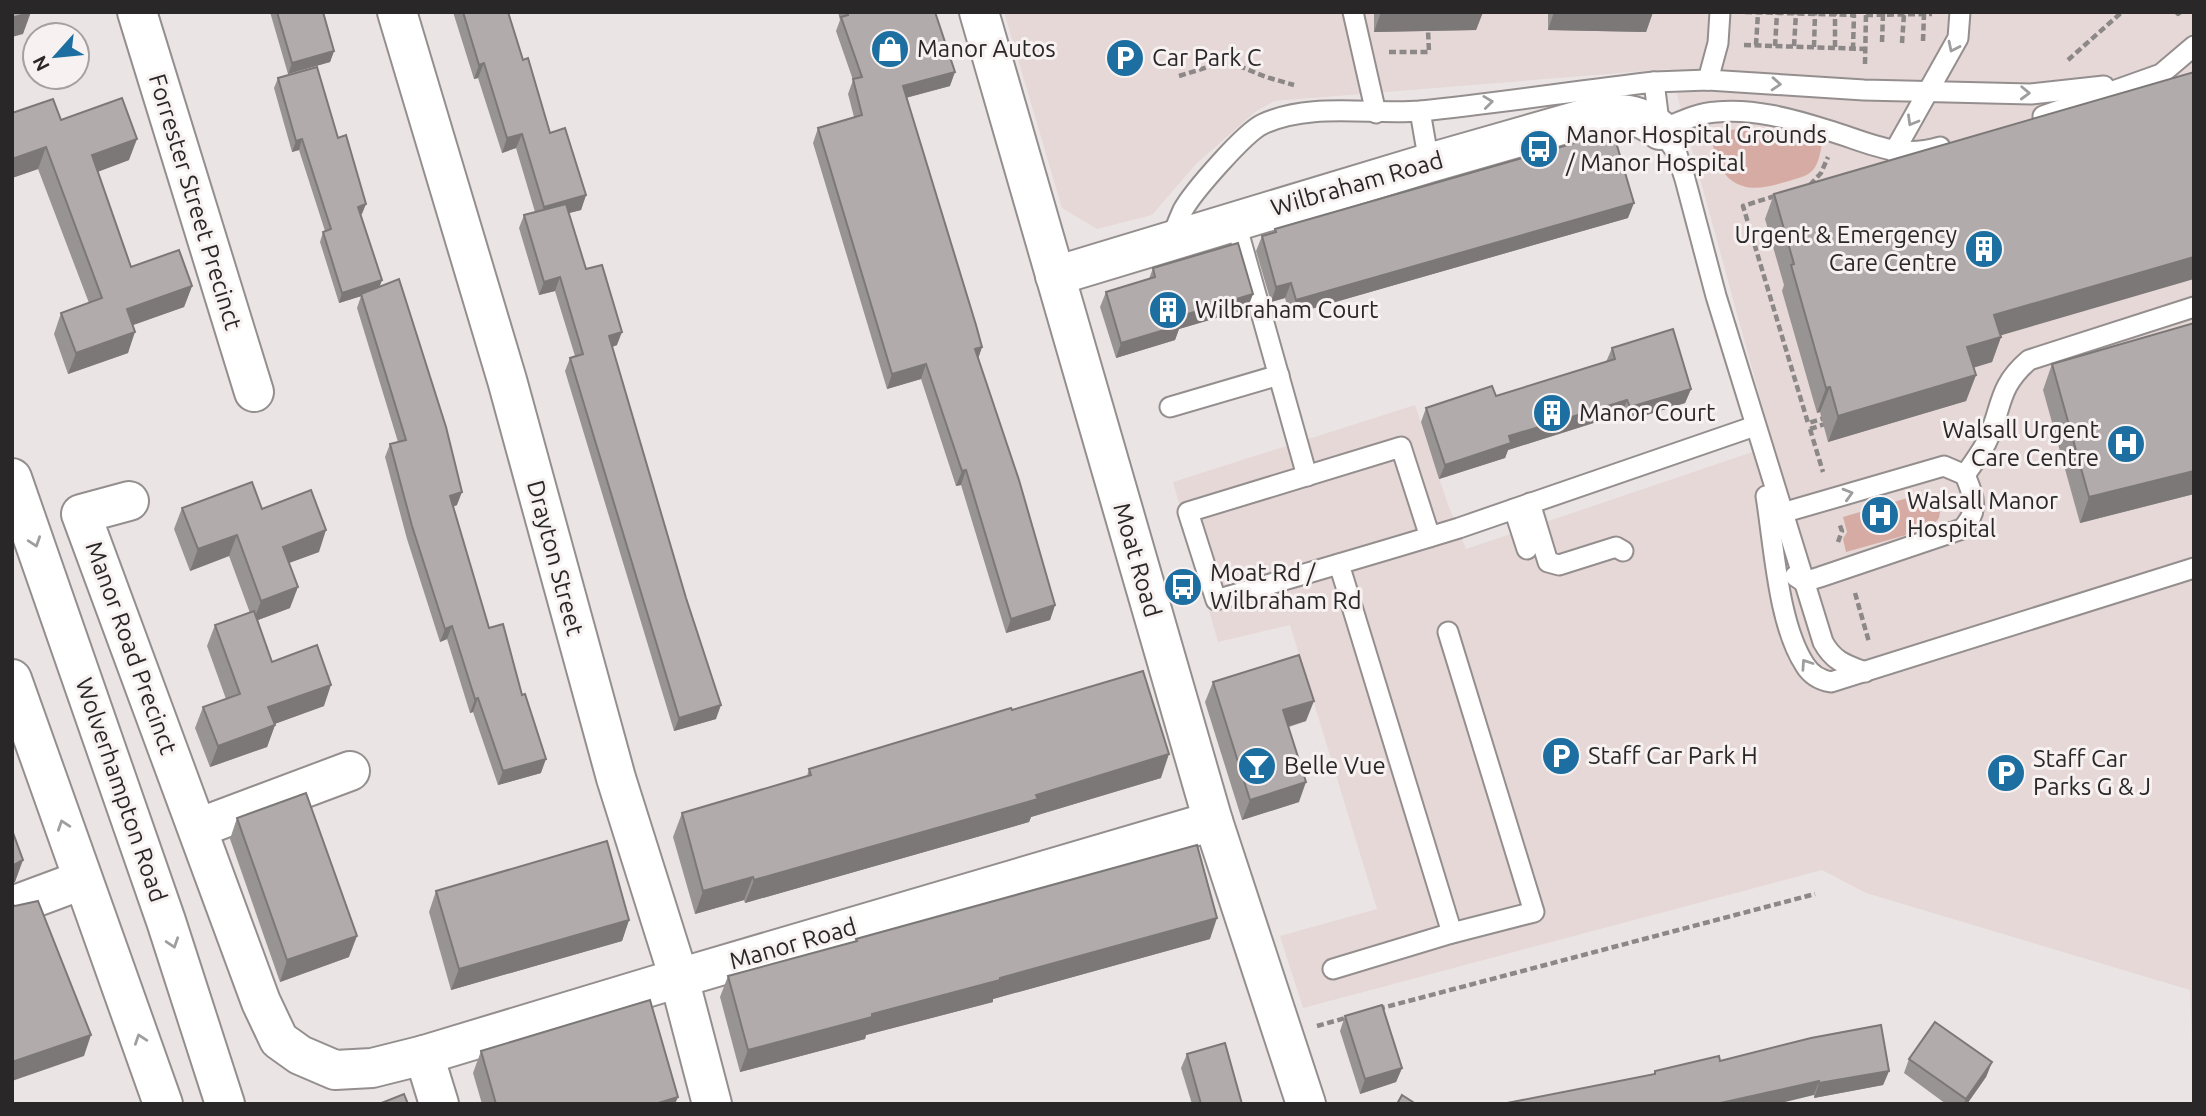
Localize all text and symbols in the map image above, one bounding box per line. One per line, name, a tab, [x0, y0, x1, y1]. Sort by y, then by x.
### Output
north arrow	[21, 21, 91, 91]
shop icon: Manor Autos	[869, 28, 911, 70]
place label: Manor Autos	[917, 35, 1056, 62]
parking icon: Car Park C	[1104, 37, 1146, 79]
one-way arrow	[1947, 40, 1961, 52]
place label: Car Park C	[1152, 44, 1262, 71]
text: N	[28, 52, 54, 75]
street label: Forrester Street Precinct	[144, 71, 247, 334]
one-way arrow	[1771, 77, 1782, 92]
one-way arrow	[2020, 86, 2031, 101]
one-way arrow	[1482, 95, 1494, 110]
one-way arrow	[1907, 113, 1920, 126]
place label: Manor Hospital Grounds / Manor Hospital	[1565, 121, 1827, 176]
bus stop icon: Manor Hospital Grounds / Manor Hospital	[1518, 128, 1560, 170]
street label: Wilbraham Road	[1268, 146, 1446, 221]
place label: Urgent & Emergency Care Centre	[1734, 221, 1957, 276]
building icon: Urgent & Emergency Care Centre	[1963, 228, 2005, 270]
building icon: Wilbraham Court	[1147, 289, 1189, 331]
place label: Wilbraham Court	[1195, 296, 1379, 323]
building icon: Manor Court	[1531, 392, 1573, 434]
place label: Manor Court	[1579, 399, 1716, 426]
place label: Walsall Urgent Care Centre	[1942, 416, 2100, 471]
hospital icon: Walsall Urgent Care Centre	[2105, 423, 2147, 465]
street label: Drayton Street	[522, 477, 589, 639]
place label: Walsall Manor Hospital	[1907, 487, 2058, 542]
one-way arrow	[1842, 488, 1854, 503]
hospital icon: Walsall Manor Hospital	[1859, 494, 1901, 536]
street label: Moat Road	[1108, 500, 1167, 620]
one-way arrow	[27, 536, 41, 548]
street label: Manor Road Precinct	[80, 538, 183, 758]
place label: Moat Rd / Wilbraham Rd	[1210, 559, 1361, 614]
bus stop icon: Moat Rd / Wilbraham Rd	[1162, 566, 1204, 608]
one-way arrow	[1801, 659, 1814, 672]
street label: Wolverhampton Road	[70, 674, 172, 905]
parking icon: Staff Car Park H	[1540, 735, 1582, 777]
place label: Staff Car Park H	[1588, 742, 1758, 769]
bar icon: Belle Vue	[1236, 745, 1278, 787]
place label: Staff Car Parks G & J	[2033, 745, 2151, 800]
place label: Belle Vue	[1284, 752, 1386, 779]
parking icon: Staff Car Parks G & J	[1985, 752, 2027, 794]
one-way arrow	[57, 820, 71, 832]
street label: Manor Road	[726, 913, 859, 975]
one-way arrow	[165, 936, 179, 948]
one-way arrow	[134, 1034, 148, 1046]

